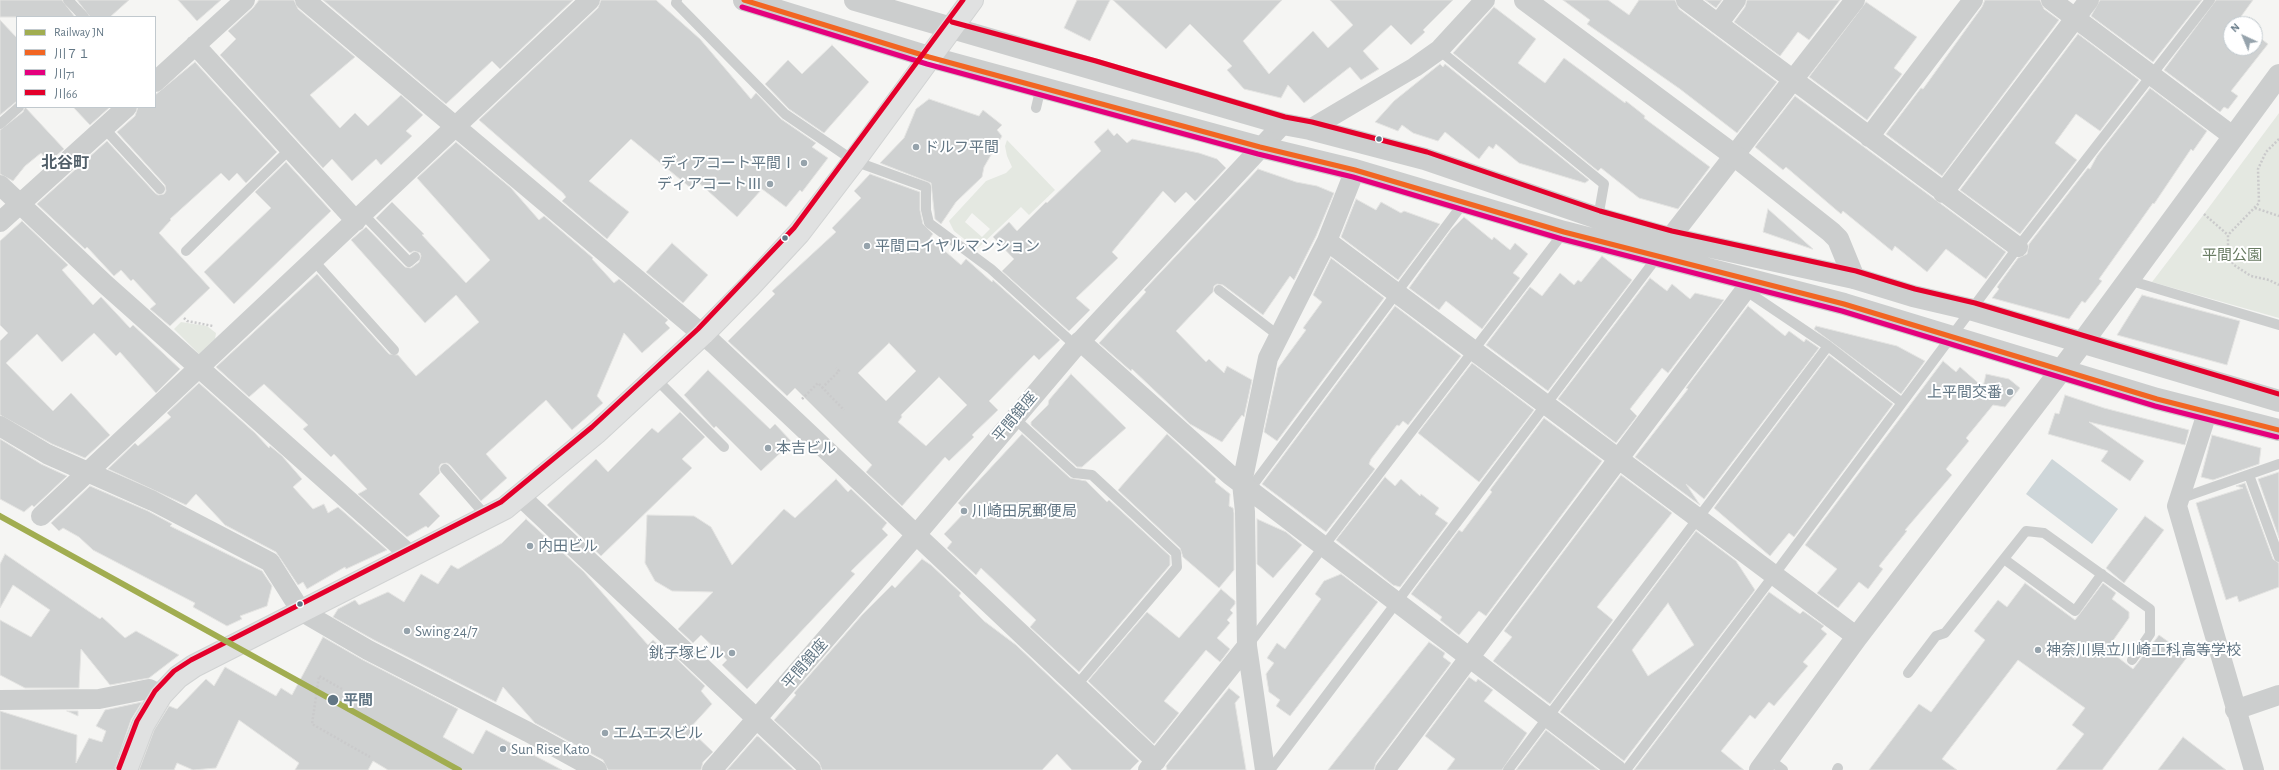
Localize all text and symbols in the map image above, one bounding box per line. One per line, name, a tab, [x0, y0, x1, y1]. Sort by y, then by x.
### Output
legend	[16, 16, 156, 108]
north arrow	[2223, 16, 2263, 56]
text: N	[2228, 21, 2242, 34]
text: Railway JN	[54, 26, 104, 38]
text: 川７１	[54, 48, 90, 60]
text: 川71	[54, 68, 75, 80]
text: 川66	[54, 88, 77, 100]
unlabelled marker	[1374, 134, 1384, 144]
place label: ドルフ平間	[924, 138, 999, 156]
marker: ドルフ平間	[911, 142, 921, 152]
district label: 北谷町	[41, 153, 89, 173]
place label: ディアコート平間Ⅰ	[661, 154, 796, 172]
marker: ディアコート平間Ⅰ	[799, 158, 809, 168]
place label: ディアコートⅢ	[657, 175, 762, 193]
marker: ディアコートⅢ	[765, 179, 775, 189]
unlabelled marker	[780, 233, 790, 243]
place label: 平間ロイヤルマンション	[875, 237, 1040, 255]
marker: 平間ロイヤルマンション	[862, 241, 872, 251]
park label: 平間公園	[2202, 246, 2262, 264]
place label: 上平間交番	[1927, 383, 2002, 401]
marker: 上平間交番	[2005, 387, 2015, 397]
street label: 平間銀座	[989, 388, 1041, 446]
place label: 本吉ビル	[776, 439, 836, 457]
marker: 本吉ビル	[763, 443, 773, 453]
place label: 川崎田尻郵便局	[972, 502, 1077, 520]
marker: 川崎田尻郵便局	[959, 506, 969, 516]
place label: 内田ビル	[538, 537, 598, 555]
marker: 内田ビル	[525, 541, 535, 551]
unlabelled marker	[295, 599, 305, 609]
place label: Swing 24/7	[415, 622, 478, 640]
marker: Swing 24/7	[402, 626, 412, 636]
street label: 平間銀座	[779, 635, 831, 693]
place label: 神奈川県立川崎工科高等学校	[2046, 641, 2241, 659]
place label: 銚子塚ビル	[649, 644, 724, 662]
marker: 神奈川県立川崎工科高等学校	[2033, 645, 2043, 655]
marker: 銚子塚ビル	[727, 648, 737, 658]
place label: 平間	[343, 691, 373, 709]
marker: 平間	[326, 693, 340, 707]
place label: エムエスビル	[613, 724, 703, 742]
marker: エムエスビル	[600, 728, 610, 738]
place label: Sun Rise Kato	[511, 740, 590, 758]
marker: Sun Rise Kato	[498, 744, 508, 754]

